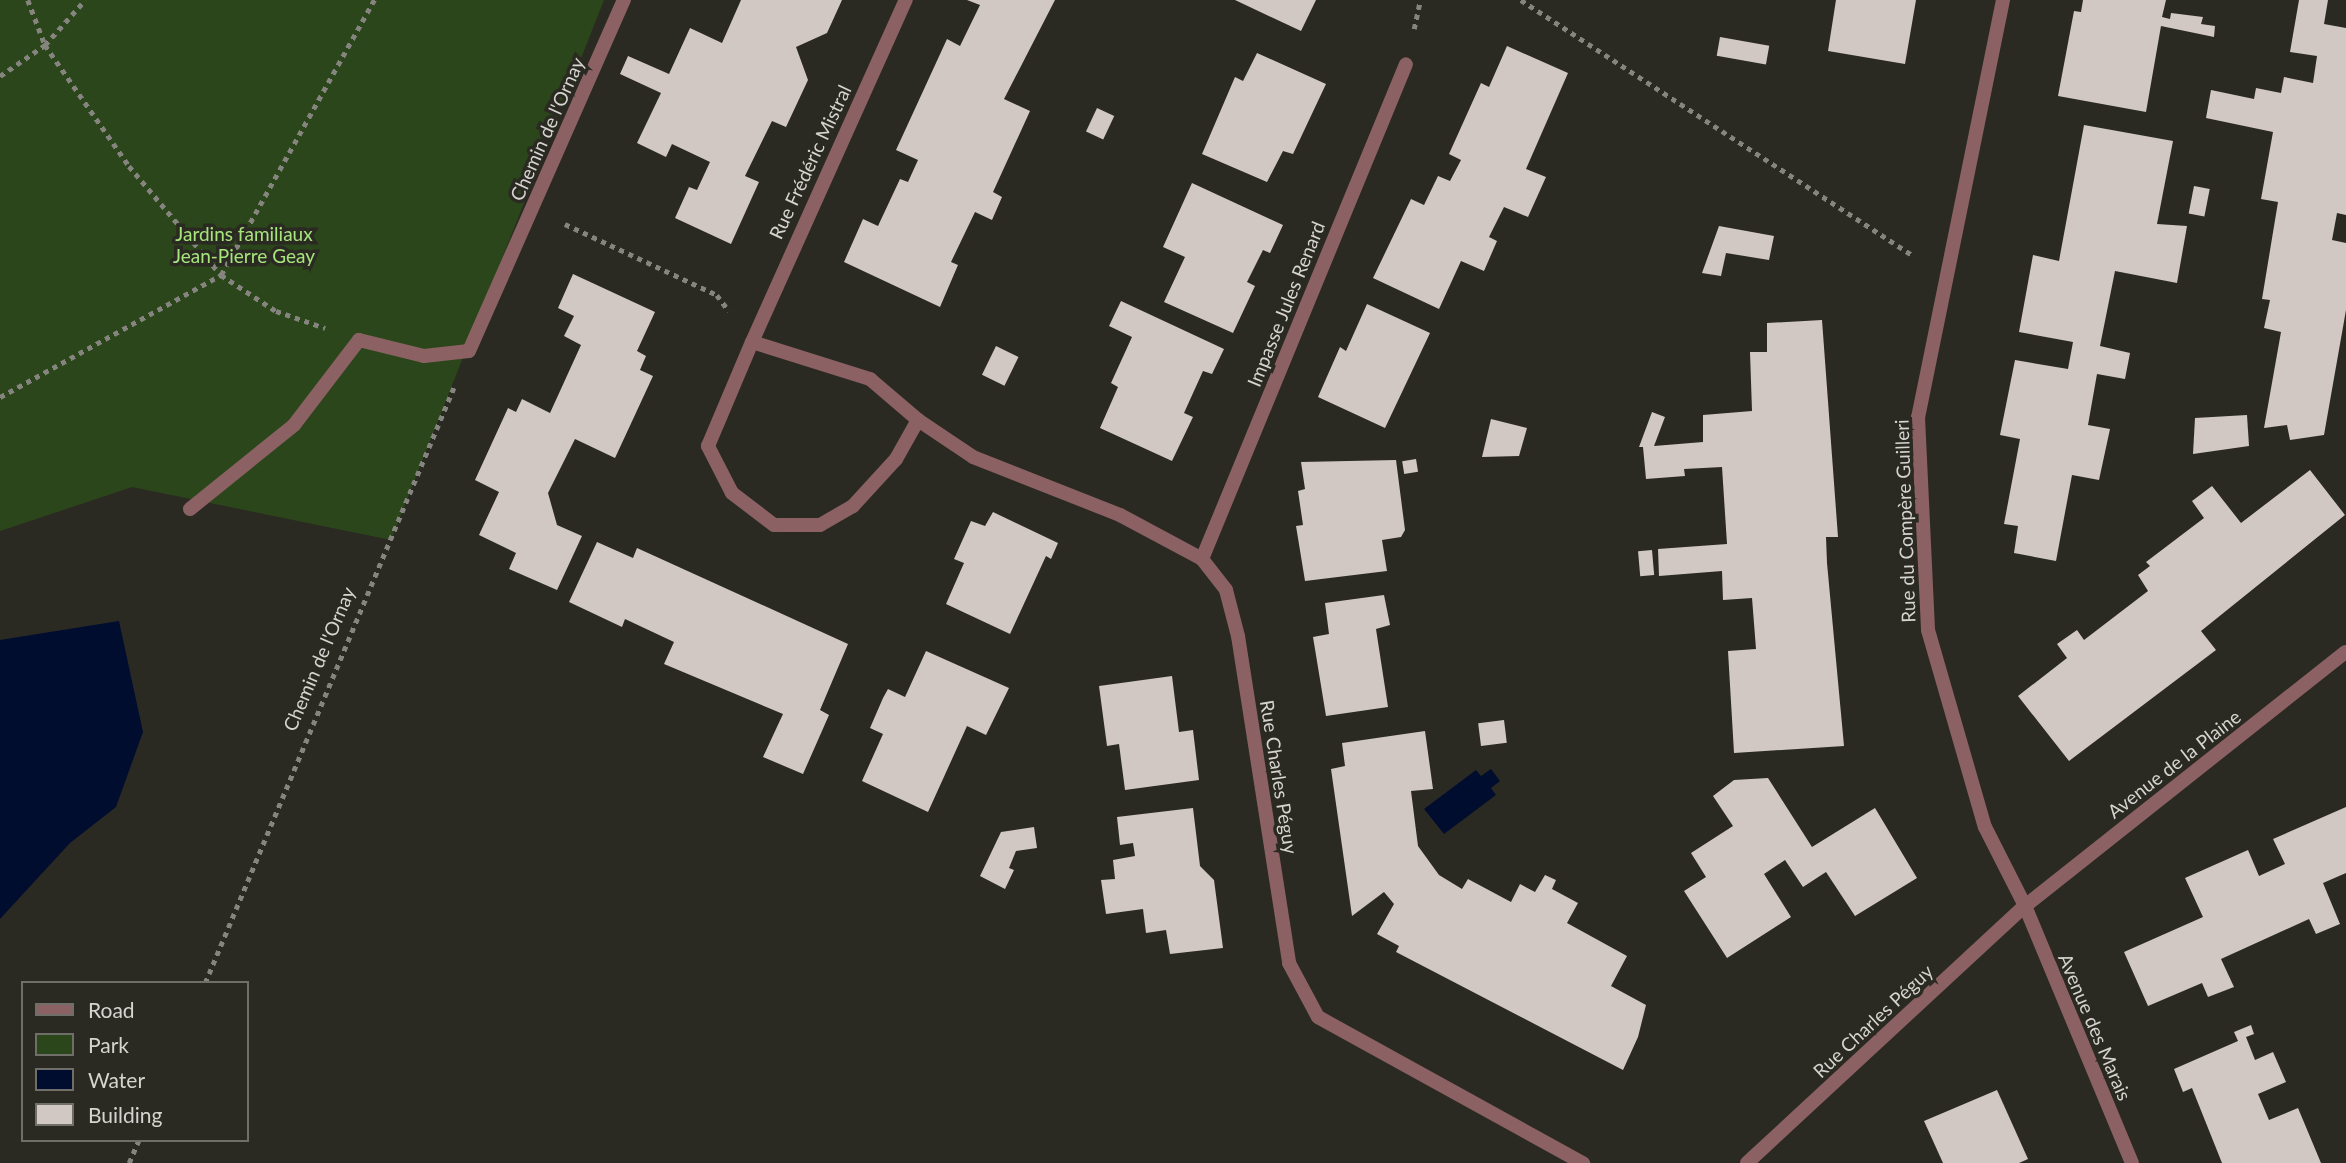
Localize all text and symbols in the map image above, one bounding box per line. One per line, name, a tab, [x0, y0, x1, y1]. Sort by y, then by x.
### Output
street label: Chemin de l'Ornay	[505, 54, 589, 204]
street label: Rue Frédéric Mistral	[764, 81, 856, 243]
street label: Impasse Jules Renard	[1242, 218, 1330, 390]
park label: Jardins familiaux Jean-Pierre Geay	[173, 223, 315, 267]
street label: Rue du Compère Guilleri	[1890, 419, 1920, 623]
street label: Chemin de l'Ornay	[278, 583, 360, 735]
street label: Rue Charles Péguy	[1256, 698, 1302, 856]
street label: Avenue de la Plaine	[2103, 705, 2245, 823]
street label: Avenue des Marais	[2054, 950, 2136, 1104]
street label: Rue Charles Péguy	[1808, 960, 1938, 1082]
legend	[21, 981, 248, 1142]
text: Road	[88, 997, 135, 1022]
text: Park	[88, 1032, 129, 1057]
text: Water	[88, 1067, 145, 1092]
text: Building	[88, 1102, 163, 1127]

